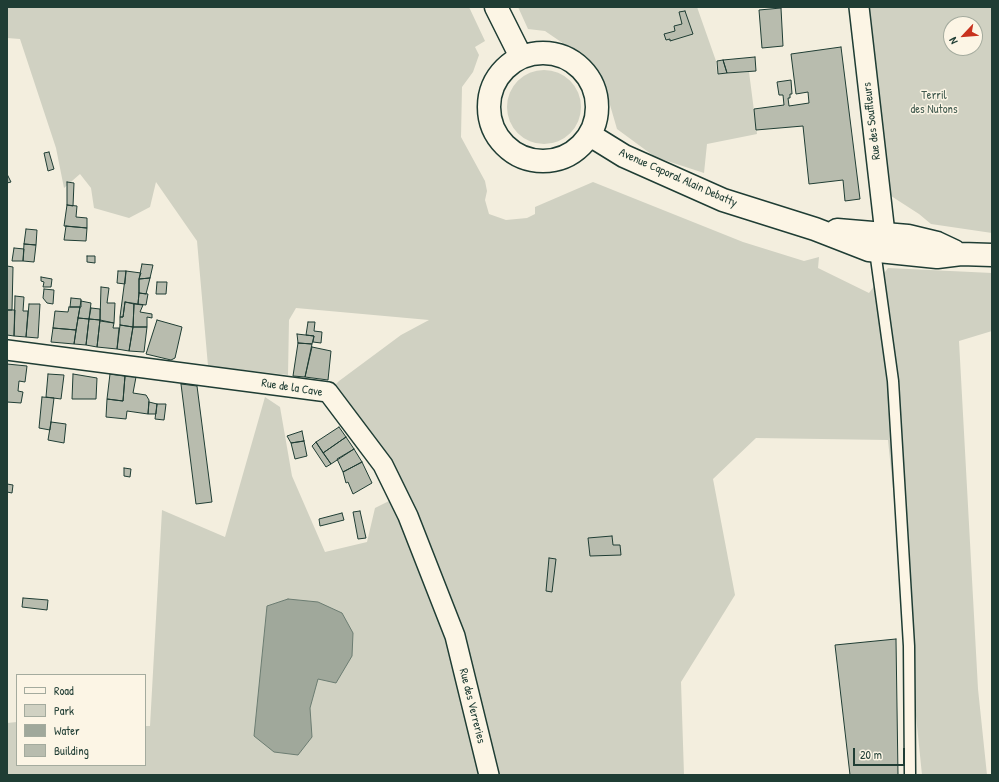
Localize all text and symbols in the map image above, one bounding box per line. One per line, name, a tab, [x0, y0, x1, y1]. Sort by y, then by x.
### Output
north arrow	[943, 16, 983, 56]
text: N	[946, 35, 961, 47]
street label: Rue des Souffleurs	[860, 81, 884, 161]
park label: Terril des Nutons	[910, 89, 958, 117]
street label: Avenue Caporal Alain Debatty	[617, 145, 739, 211]
street label: Rue de la Cave	[260, 376, 324, 400]
street label: Rue des Verreries	[456, 667, 488, 745]
legend	[16, 674, 146, 766]
text: Road	[54, 682, 74, 699]
text: Park	[54, 702, 74, 719]
text: Water	[54, 722, 80, 739]
scale bar	[855, 740, 907, 766]
text: Building	[54, 742, 89, 759]
text: 20 m	[860, 746, 882, 763]

